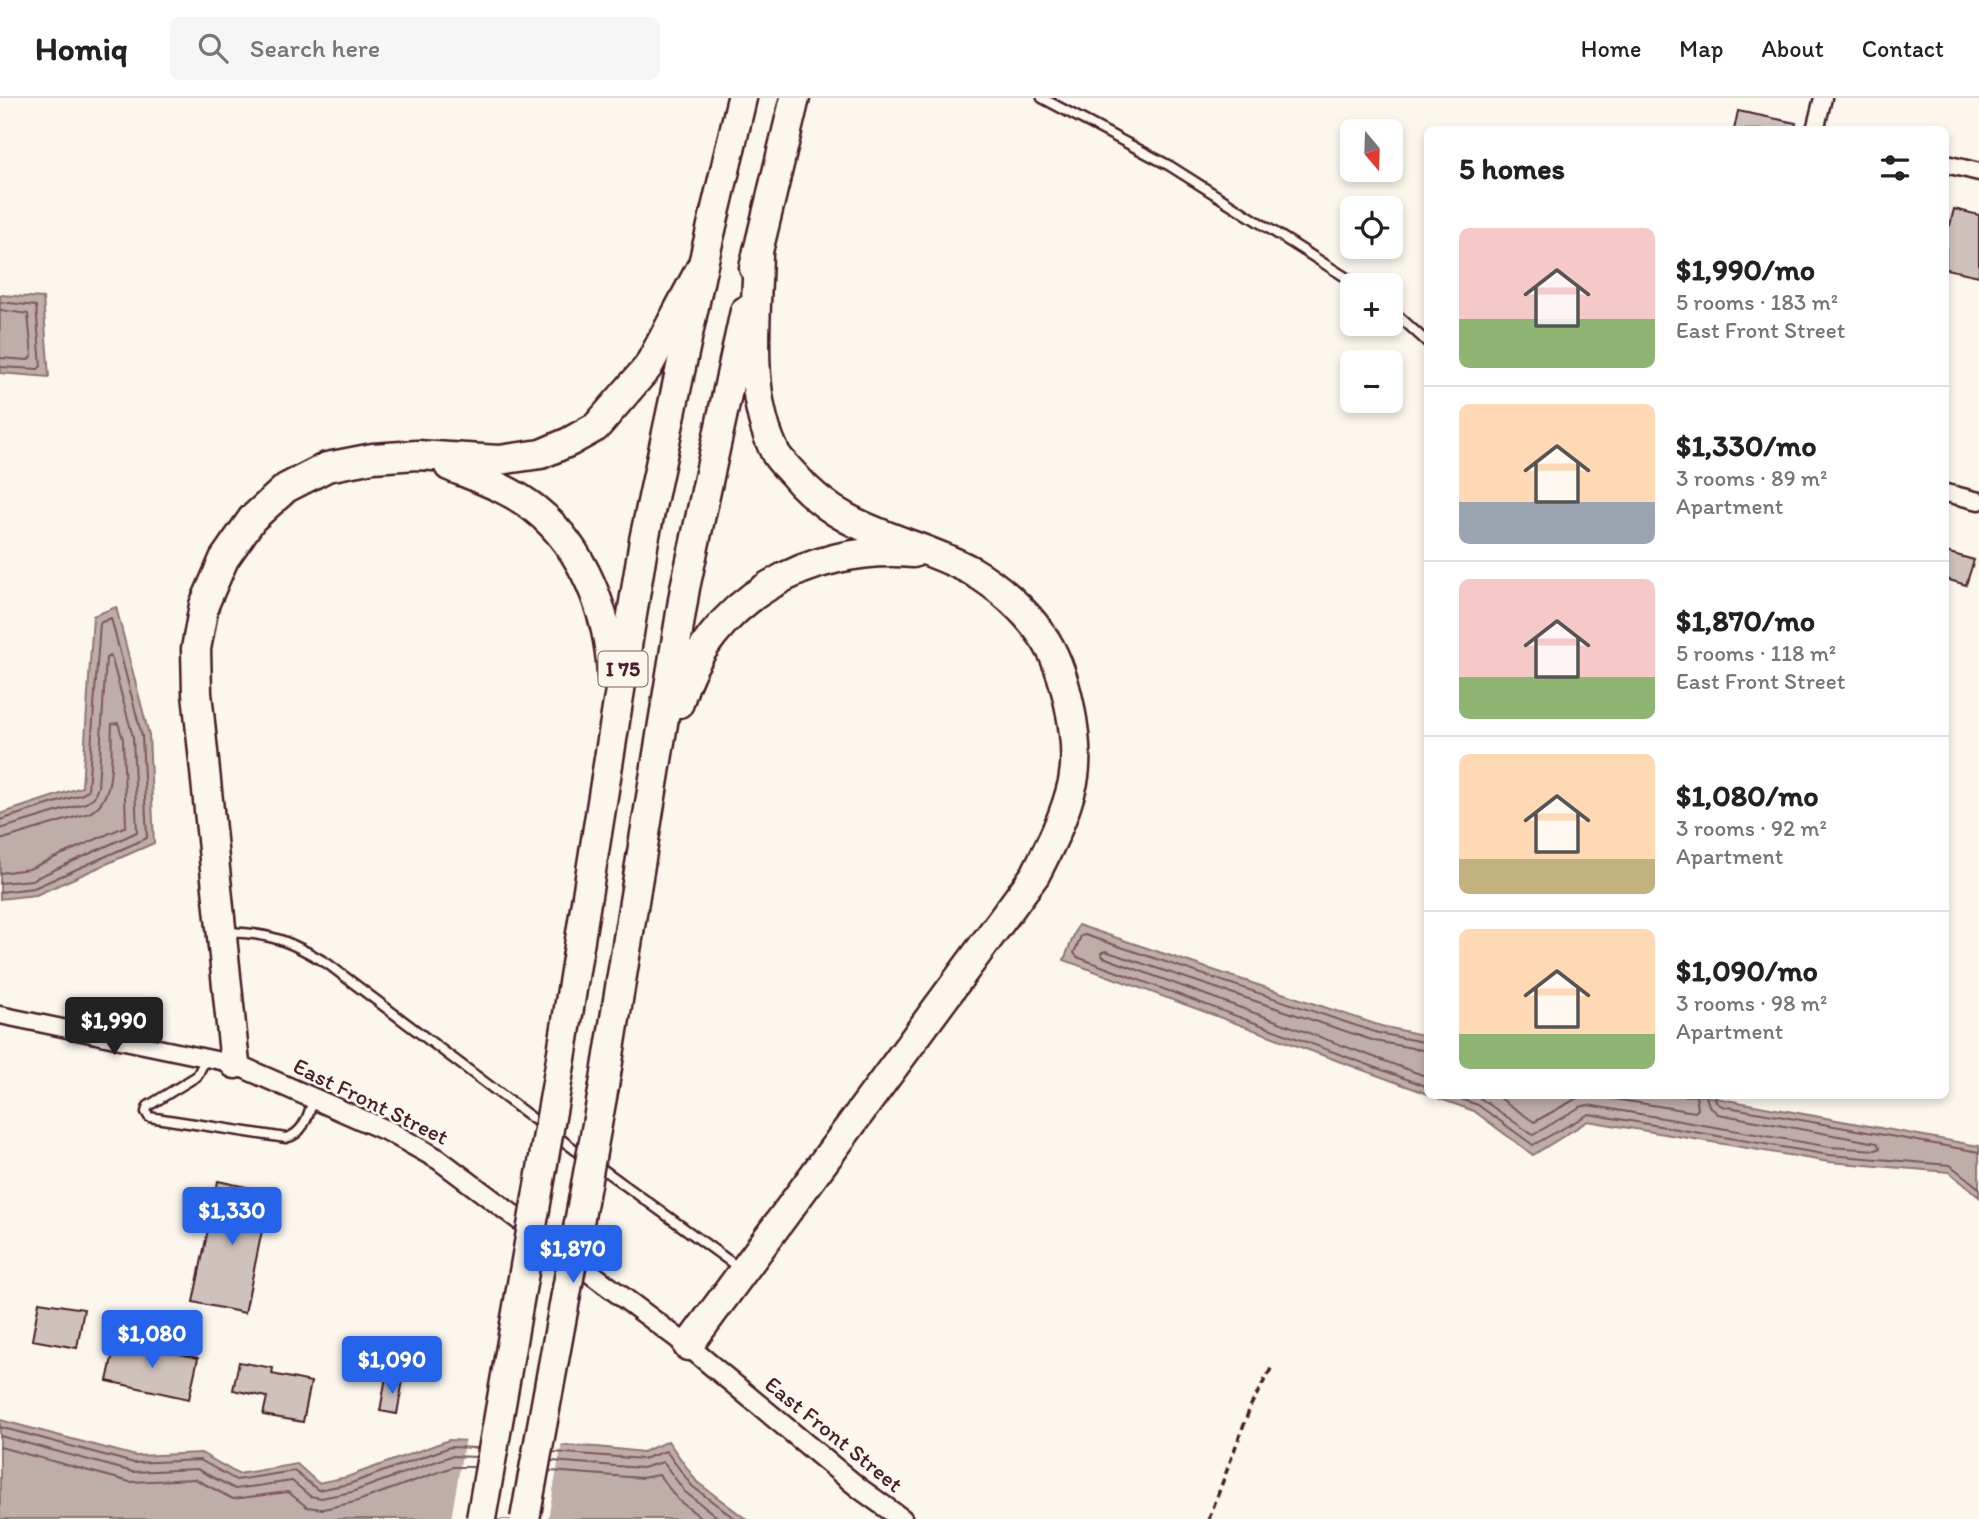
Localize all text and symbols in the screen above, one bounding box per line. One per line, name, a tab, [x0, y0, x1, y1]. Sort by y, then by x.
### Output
search box	[170, 17, 660, 80]
text: Homiq	[35, 29, 128, 68]
icon: search	[194, 29, 232, 67]
text: Search here	[250, 32, 380, 64]
text: Home	[1581, 34, 1641, 63]
text: Map	[1679, 34, 1723, 63]
text: About	[1761, 34, 1824, 63]
text: Contact	[1862, 34, 1944, 63]
north arrow	[1340, 119, 1404, 182]
map controls	[1340, 119, 1403, 413]
icon: filters	[1876, 149, 1914, 187]
text: 5 homes	[1459, 150, 1565, 187]
button: locate	[1340, 196, 1403, 259]
text: $1,990/mo	[1676, 251, 1815, 288]
icon: home	[1515, 256, 1599, 340]
button: +	[1340, 273, 1403, 336]
text: 5 rooms · 183 m²	[1676, 288, 1838, 316]
text: East Front Street	[1676, 316, 1845, 344]
button: −	[1340, 350, 1403, 413]
text: $1,330/mo	[1676, 427, 1817, 464]
icon: home	[1515, 432, 1599, 516]
text: 3 rooms · 89 m²	[1676, 464, 1827, 492]
text: Apartment	[1676, 492, 1783, 520]
text: $1,870/mo	[1676, 602, 1815, 639]
icon: home	[1515, 607, 1599, 691]
text: 5 rooms · 118 m²	[1676, 639, 1836, 667]
road number: I 75	[598, 652, 648, 686]
text: East Front Street	[1676, 667, 1845, 695]
text: $1,080/mo	[1676, 777, 1819, 814]
icon: home	[1515, 782, 1599, 866]
text: 3 rooms · 92 m²	[1676, 814, 1827, 842]
text: Apartment	[1676, 842, 1783, 870]
text: $1,090/mo	[1676, 952, 1818, 989]
icon: home	[1515, 957, 1599, 1041]
text: 3 rooms · 98 m²	[1676, 989, 1827, 1017]
pin: $1,990	[57, 998, 171, 1057]
text: $1,990	[81, 1006, 147, 1034]
text: Apartment	[1676, 1017, 1783, 1045]
street label: East Front Street	[289, 1051, 454, 1151]
pin: $1,330	[175, 1188, 289, 1247]
text: $1,330	[198, 1196, 266, 1224]
pin: $1,870	[516, 1226, 630, 1285]
text: $1,870	[540, 1234, 606, 1262]
pin: $1,080	[95, 1310, 209, 1370]
text: $1,080	[118, 1319, 186, 1347]
pin: $1,090	[335, 1336, 449, 1396]
text: $1,090	[358, 1345, 426, 1373]
street label: East Front Street	[759, 1370, 909, 1498]

